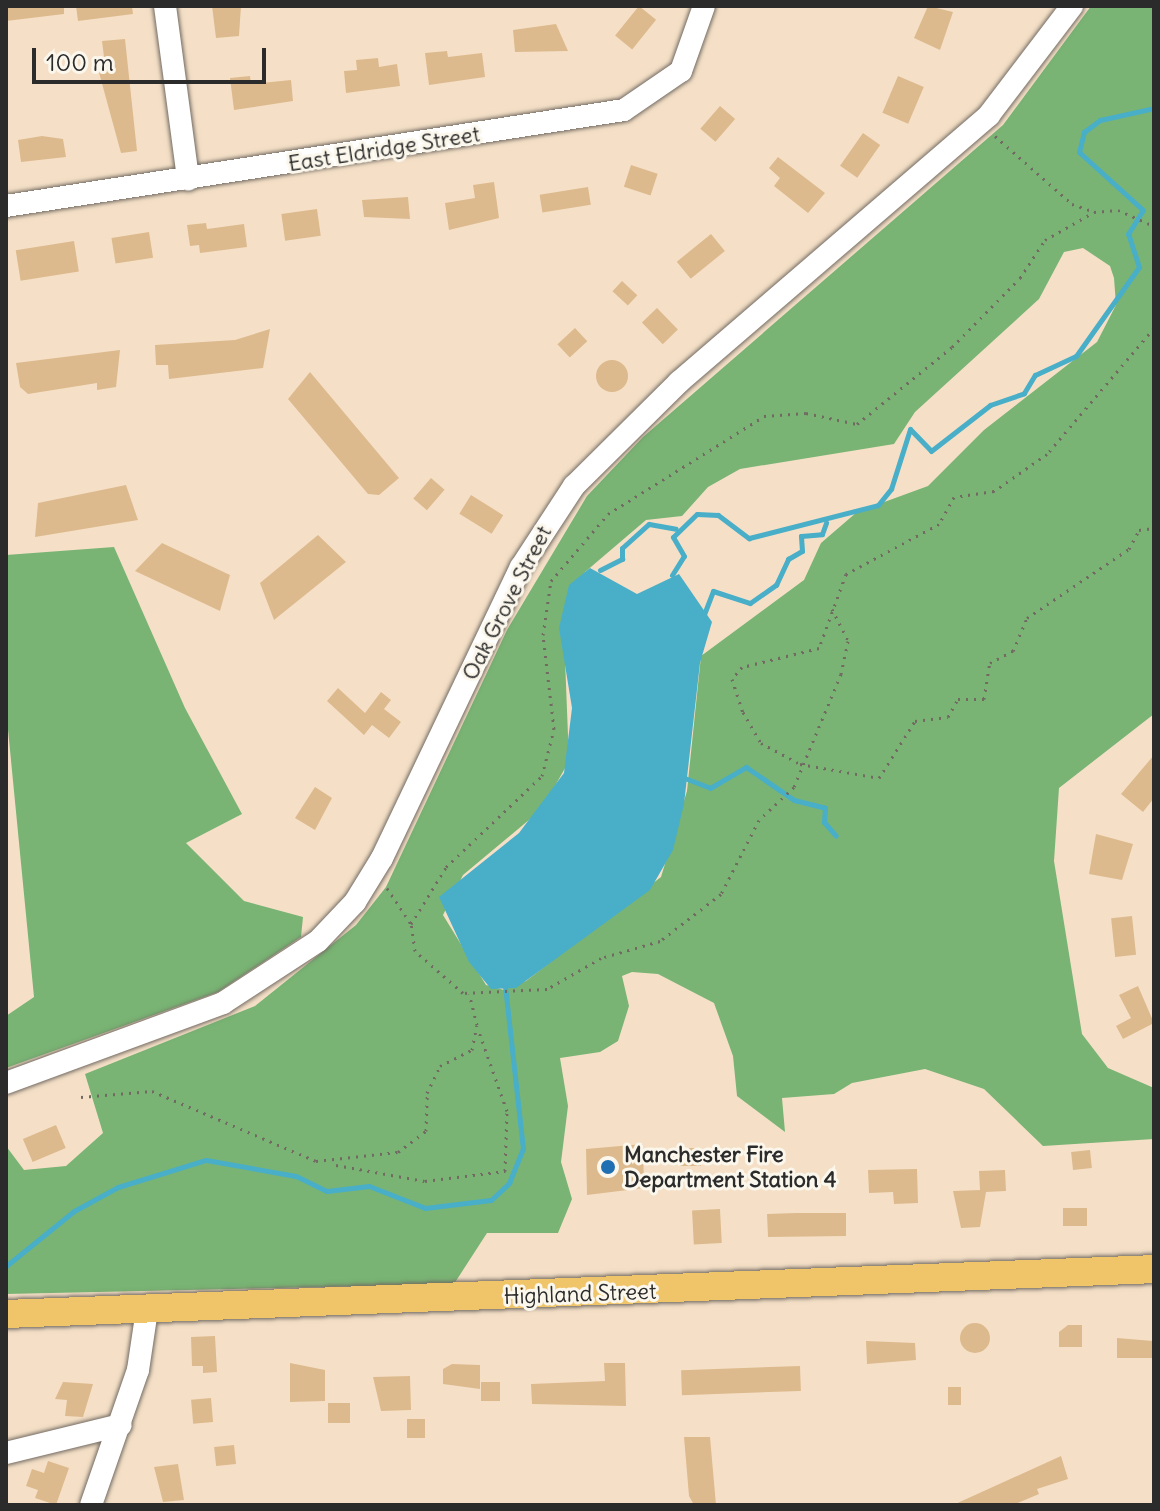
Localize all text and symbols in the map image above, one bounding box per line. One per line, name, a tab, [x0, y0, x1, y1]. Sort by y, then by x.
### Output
scale bar	[36, 32, 270, 82]
text: 100 m	[46, 47, 114, 77]
street label: East Eldridge Street	[286, 121, 482, 177]
street label: Oak Grove Street	[457, 521, 557, 685]
place label: Manchester Fire Department Station 4	[624, 1141, 837, 1192]
marker: Manchester Fire Department Station 4	[599, 1158, 617, 1176]
street label: Highland Street	[503, 1278, 657, 1310]

